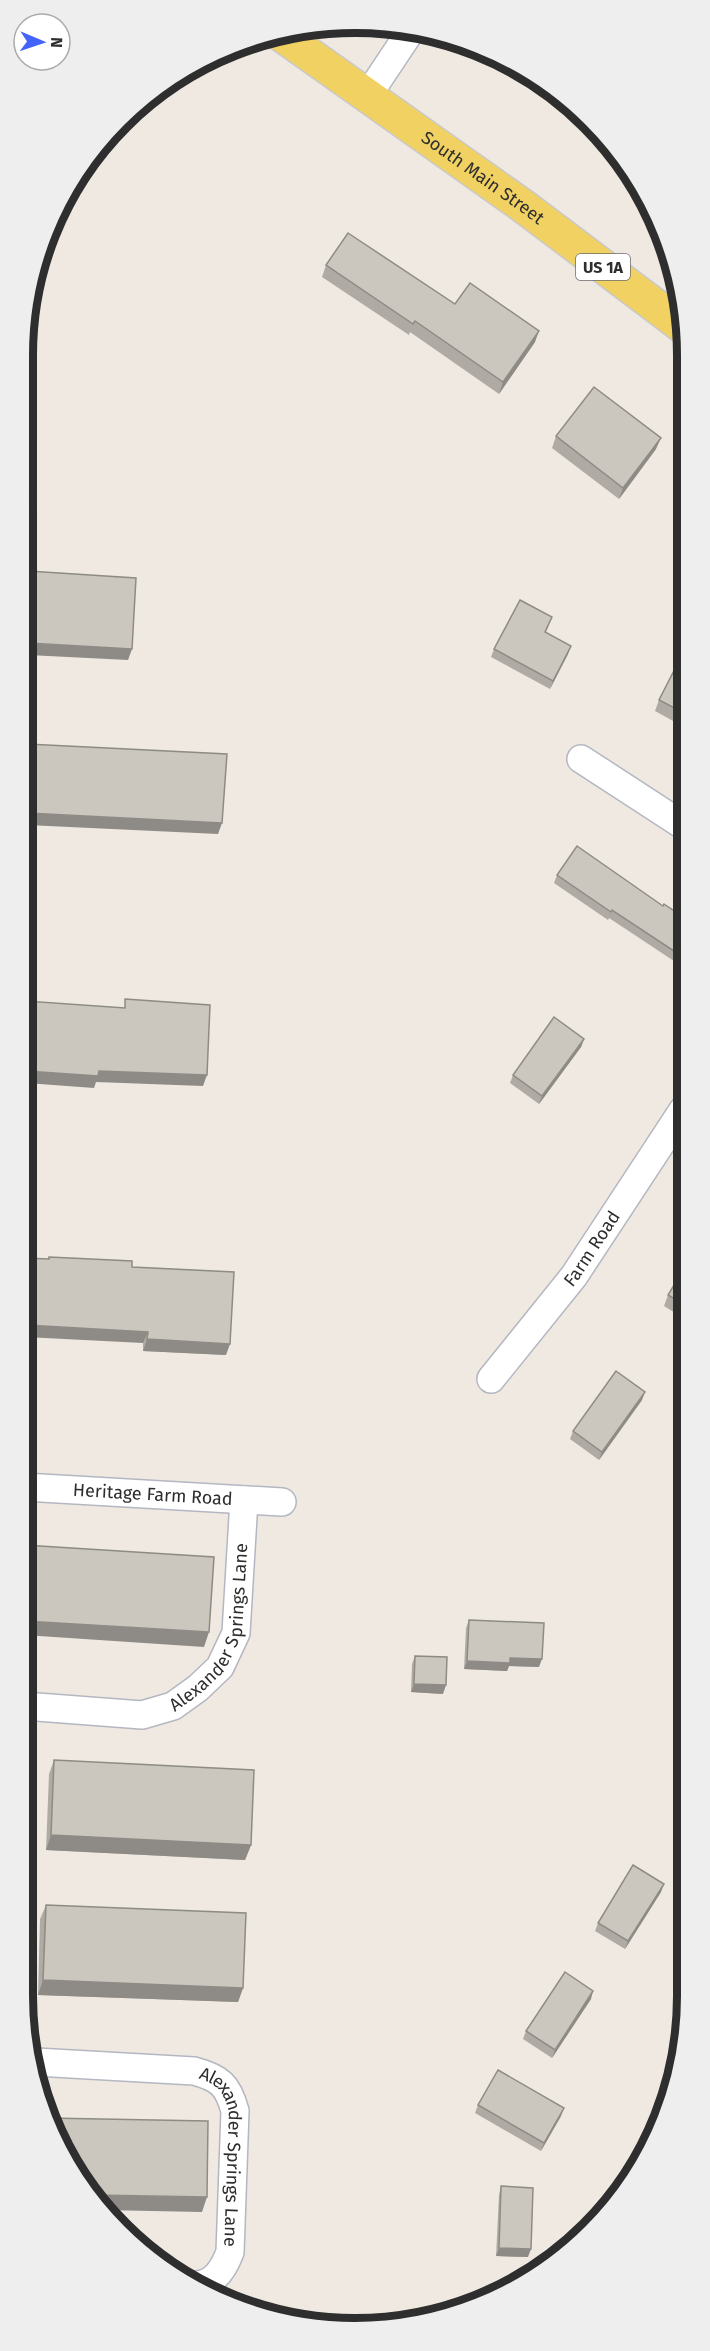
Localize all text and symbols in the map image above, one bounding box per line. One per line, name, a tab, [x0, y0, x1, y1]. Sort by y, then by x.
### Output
north arrow	[12, 12, 72, 72]
text: N	[47, 37, 66, 48]
street label: South Main Street	[417, 126, 549, 229]
road number: US 1A	[576, 254, 630, 280]
street label: Farm Road	[559, 1207, 625, 1291]
street label: Heritage Farm Road	[72, 1479, 233, 1510]
street label: Alexander Springs Lane	[165, 1543, 252, 1716]
street label: Alexander Springs Lane	[197, 2062, 246, 2247]

